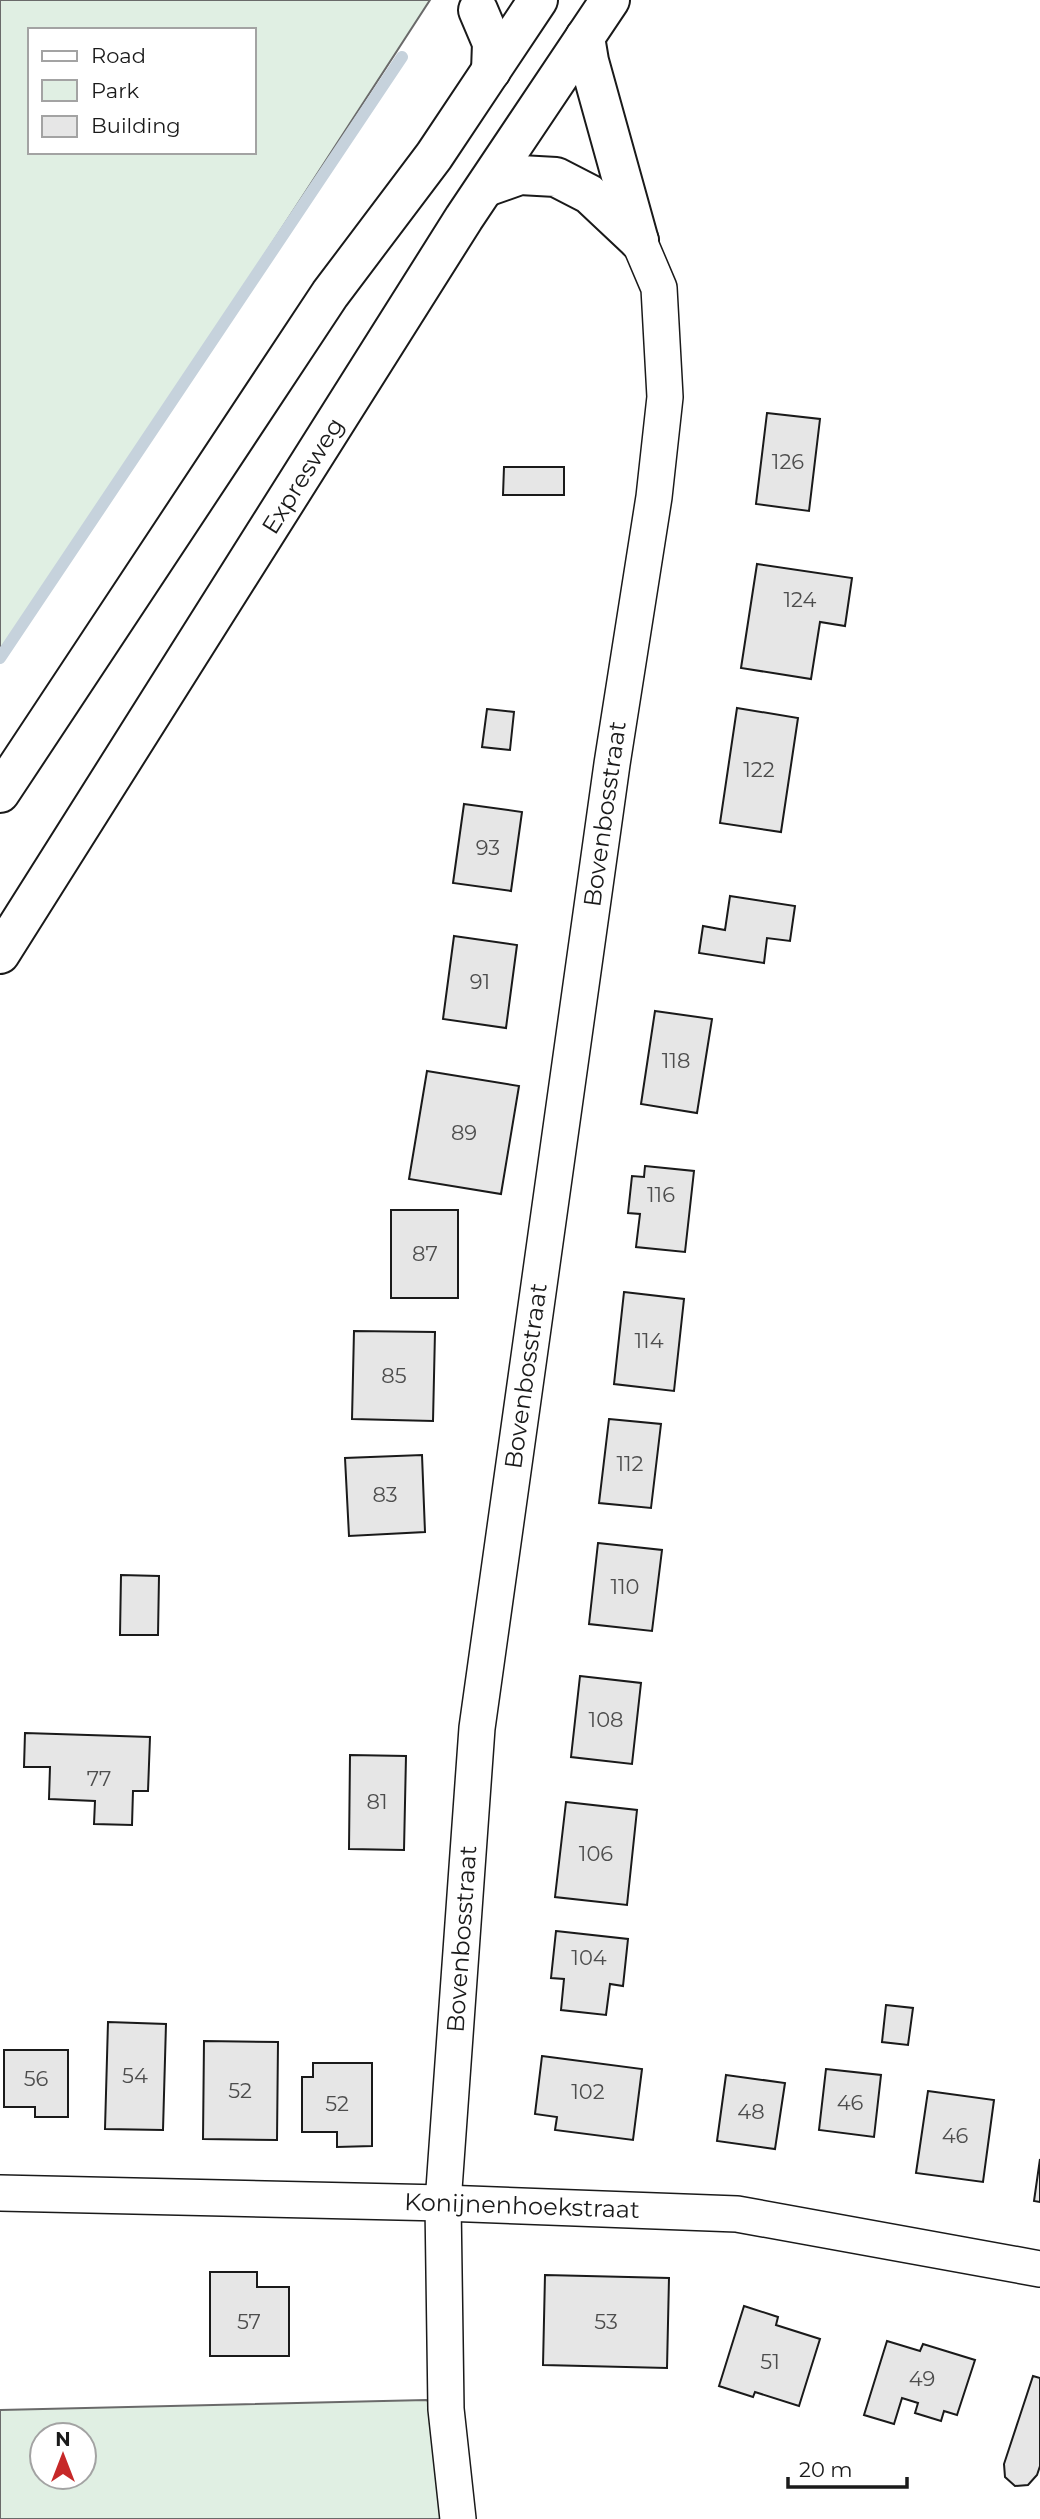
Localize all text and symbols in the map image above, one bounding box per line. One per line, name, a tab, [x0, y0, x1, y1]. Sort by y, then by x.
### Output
legend	[28, 28, 256, 154]
text: Road	[91, 43, 146, 68]
text: Park	[91, 78, 139, 103]
text: Building	[91, 113, 181, 138]
street label: Expresweg	[255, 412, 350, 539]
house number: 126	[772, 449, 804, 474]
house number: 124	[784, 587, 817, 612]
street label: Bovenbosstraat	[577, 719, 632, 909]
house number: 122	[743, 757, 775, 782]
house number: 93	[476, 835, 500, 860]
house number: 91	[470, 969, 490, 994]
house number: 118	[662, 1048, 690, 1073]
house number: 89	[451, 1120, 477, 1145]
house number: 116	[647, 1182, 675, 1207]
house number: 87	[412, 1241, 438, 1266]
street label: Bovenbosstraat	[498, 1281, 553, 1471]
house number: 114	[634, 1328, 664, 1353]
house number: 85	[381, 1363, 407, 1388]
house number: 112	[616, 1451, 644, 1476]
house number: 83	[372, 1482, 398, 1507]
house number: 110	[610, 1574, 640, 1599]
house number: 108	[589, 1707, 623, 1732]
house number: 77	[87, 1766, 111, 1791]
house number: 81	[367, 1789, 387, 1814]
house number: 106	[579, 1841, 613, 1866]
street label: Bovenbosstraat	[441, 1844, 483, 2033]
house number: 104	[571, 1945, 607, 1970]
house number: 54	[122, 2063, 148, 2088]
house number: 56	[24, 2066, 49, 2091]
house number: 52	[228, 2078, 252, 2103]
house number: 102	[571, 2079, 605, 2104]
house number: 46	[837, 2090, 864, 2115]
house number: 52	[325, 2091, 349, 2116]
house number: 48	[737, 2099, 765, 2124]
house number: 46	[942, 2123, 969, 2148]
street label: Konijnenhoekstraat	[404, 2187, 641, 2224]
house number: 57	[237, 2309, 261, 2334]
house number: 53	[594, 2309, 618, 2334]
house number: 51	[760, 2349, 780, 2374]
house number: 49	[909, 2366, 935, 2391]
north arrow	[28, 2421, 98, 2491]
text: N	[55, 2428, 71, 2451]
scale bar	[788, 2446, 907, 2490]
text: 20 m	[799, 2457, 853, 2482]

